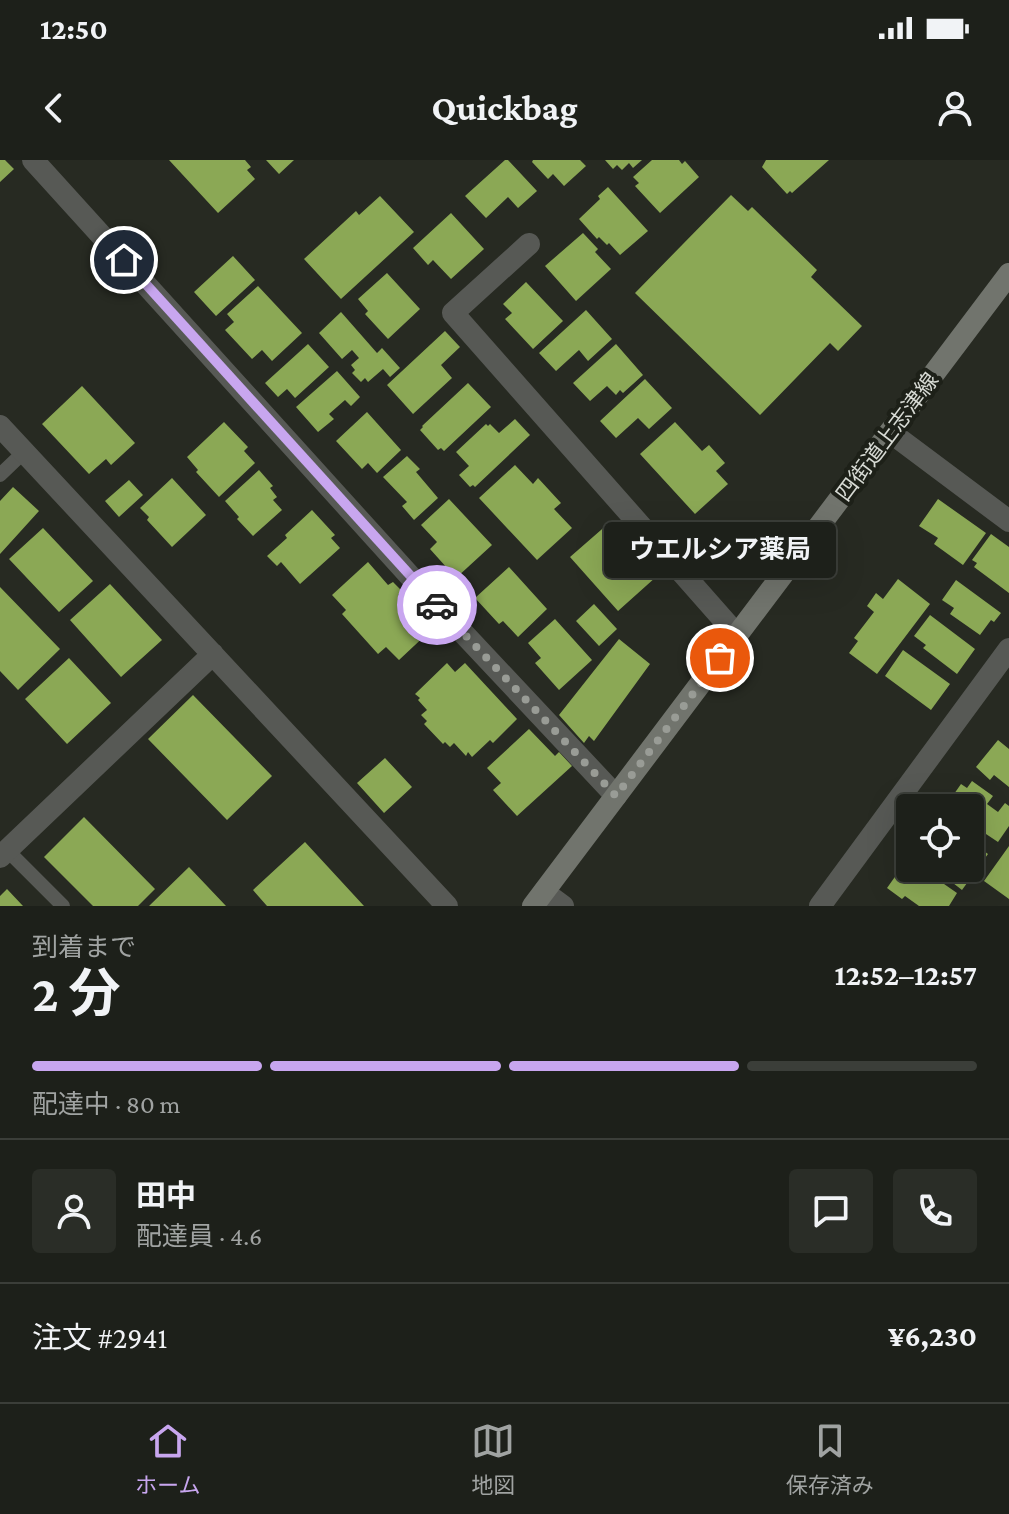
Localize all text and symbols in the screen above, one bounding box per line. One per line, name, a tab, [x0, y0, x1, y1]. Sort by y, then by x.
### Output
text: 12:50	[40, 12, 108, 45]
icon: back	[32, 86, 76, 130]
icon: person	[933, 86, 977, 130]
text: Quickbag	[431, 88, 578, 128]
pin	[90, 226, 158, 294]
icon: home	[102, 238, 146, 282]
street label: 四街道上志津線	[831, 368, 943, 506]
callout: ウエルシア薬局	[604, 522, 836, 578]
text: ウエルシア薬局	[629, 535, 811, 564]
courier	[397, 565, 477, 645]
icon: car	[415, 583, 459, 627]
pin	[686, 624, 754, 692]
icon: bag	[698, 636, 742, 680]
map controls	[896, 794, 984, 882]
button: locate	[896, 794, 984, 882]
text: 到着まで	[32, 933, 136, 962]
text: 12:52–12:57	[835, 958, 977, 991]
text: 2 分	[32, 964, 121, 1022]
text: 配達中 · 80 m	[32, 1090, 180, 1119]
button: person	[32, 1169, 116, 1253]
button: chat	[789, 1169, 873, 1253]
button: phone	[893, 1169, 977, 1253]
text: 田中	[136, 1179, 196, 1212]
text: 配達員 · 4.6	[136, 1222, 262, 1251]
text: ¥6,230	[888, 1319, 977, 1352]
text: 注文 #2941	[32, 1321, 168, 1354]
tab: ホーム	[135, 1419, 201, 1499]
tab: 地図	[471, 1419, 515, 1499]
tab: 保存済み	[786, 1419, 874, 1499]

